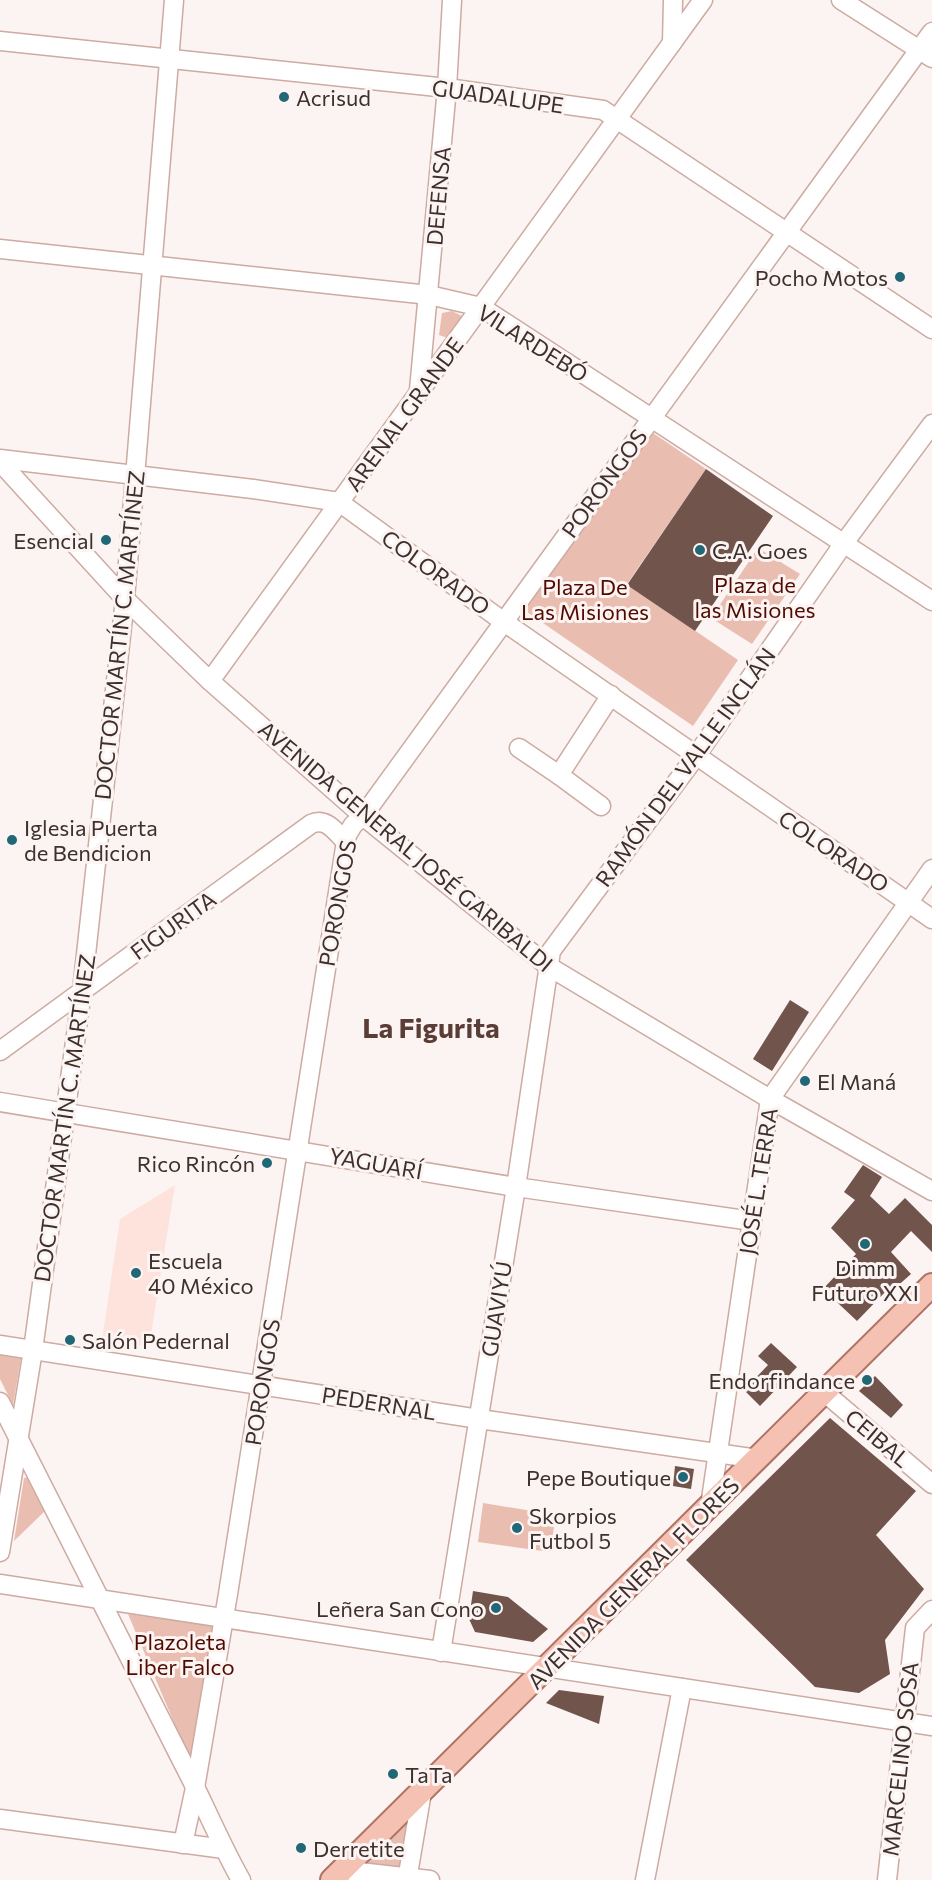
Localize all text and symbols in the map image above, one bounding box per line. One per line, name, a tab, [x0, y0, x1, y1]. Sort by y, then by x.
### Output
street label: GUADALUPE	[430, 73, 566, 119]
place label: Acrisud	[296, 84, 371, 111]
marker: Acrisud	[277, 90, 291, 104]
street label: DEFENSA	[420, 145, 456, 247]
place label: Pocho Motos	[755, 264, 888, 291]
marker: Pocho Motos	[893, 270, 907, 284]
street label: VILARDEBÓ	[473, 298, 593, 388]
street label: ARENAL GRANDE	[339, 332, 469, 496]
street label: PORONGOS	[556, 423, 653, 543]
street label: DOCTOR MARTÍN C. MARTÍNEZ	[88, 469, 150, 801]
street label: COLORADO	[377, 524, 495, 620]
place label: Esencial	[13, 527, 94, 554]
marker: Esencial	[99, 533, 113, 547]
place label: C.A. Goes	[712, 537, 808, 564]
marker: C.A. Goes	[693, 543, 707, 557]
park label: Plaza de las Misiones	[694, 571, 816, 623]
park label: Plaza De Las Misiones	[521, 573, 649, 625]
street label: RAMÓN DEL VALLE INCLÁN	[589, 642, 781, 892]
street label: AVENIDA GENERAL JOSÉ GARIBALDI	[253, 715, 559, 977]
street label: COLORADO	[774, 804, 894, 898]
place label: Iglesia Puerta de Bendicion	[24, 814, 158, 866]
marker: Iglesia Puerta de Bendicion	[5, 833, 19, 847]
street label: PORONGOS	[313, 838, 361, 968]
street label: FIGURITA	[125, 885, 221, 965]
street label: DOCTOR MARTÍN C. MARTÍNEZ	[28, 952, 100, 1284]
district label: La Figurita	[362, 1010, 500, 1044]
place label: El Maná	[817, 1068, 896, 1095]
marker: El Maná	[798, 1074, 812, 1088]
street label: JOSÉ L. TERRA	[733, 1106, 783, 1256]
street label: YAGUARÍ	[327, 1141, 426, 1185]
place label: Rico Rincón	[137, 1150, 255, 1177]
marker: Rico Rincón	[260, 1156, 274, 1170]
marker: Dimm Futuro XXI	[858, 1237, 872, 1251]
place label: Escuela 40 México	[148, 1247, 254, 1299]
place label: Dimm Futuro XXI	[811, 1254, 919, 1306]
street label: GUAVIYÚ	[475, 1259, 517, 1359]
marker: Escuela 40 México	[129, 1266, 143, 1280]
street label: PORONGOS	[239, 1317, 285, 1447]
place label: Salón Pedernal	[82, 1327, 230, 1354]
marker: Salón Pedernal	[63, 1333, 77, 1347]
place label: Endorfindance	[708, 1367, 855, 1394]
marker: Endorfindance	[860, 1373, 874, 1387]
street label: PEDERNAL	[320, 1381, 438, 1425]
street label: CEIBAL	[840, 1403, 916, 1473]
place label: Pepe Boutique	[526, 1464, 671, 1491]
marker: Pepe Boutique	[676, 1470, 690, 1484]
street label: AVENIDA GENERAL FLORES	[521, 1471, 745, 1695]
place label: Skorpios Futbol 5	[529, 1502, 617, 1554]
marker: Skorpios Futbol 5	[510, 1521, 524, 1535]
place label: Leñera San Cono	[316, 1595, 484, 1622]
marker: Leñera San Cono	[489, 1601, 503, 1615]
park label: Plazoleta Liber Falco	[125, 1628, 235, 1680]
street label: MARCELINO SOSA	[876, 1660, 924, 1858]
place label: TaTa	[405, 1761, 452, 1788]
marker: TaTa	[386, 1767, 400, 1781]
place label: Derretite	[313, 1835, 405, 1862]
marker: Derretite	[294, 1841, 308, 1855]

